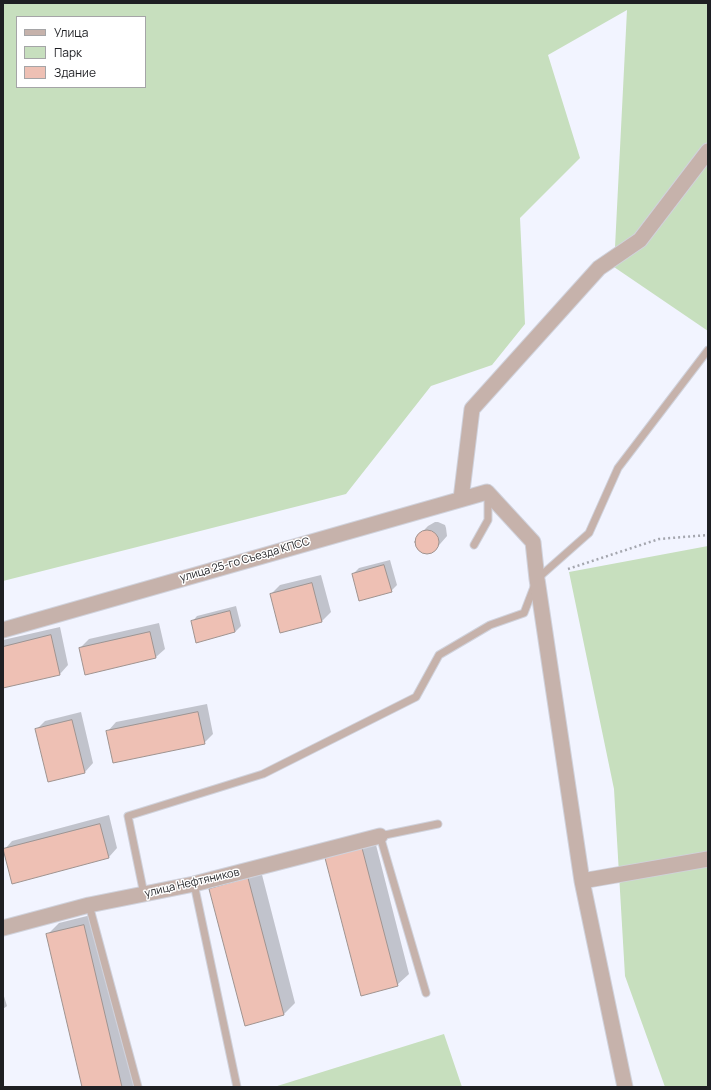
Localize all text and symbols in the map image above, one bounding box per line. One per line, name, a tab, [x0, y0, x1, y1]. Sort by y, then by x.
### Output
legend	[16, 16, 146, 88]
text: Улица	[54, 24, 88, 41]
text: Парк	[54, 44, 82, 61]
text: Здание	[54, 64, 96, 81]
street label: улица 25-го Съезда КПСС	[178, 535, 312, 585]
street label: улица Нефтяников	[143, 866, 241, 900]

